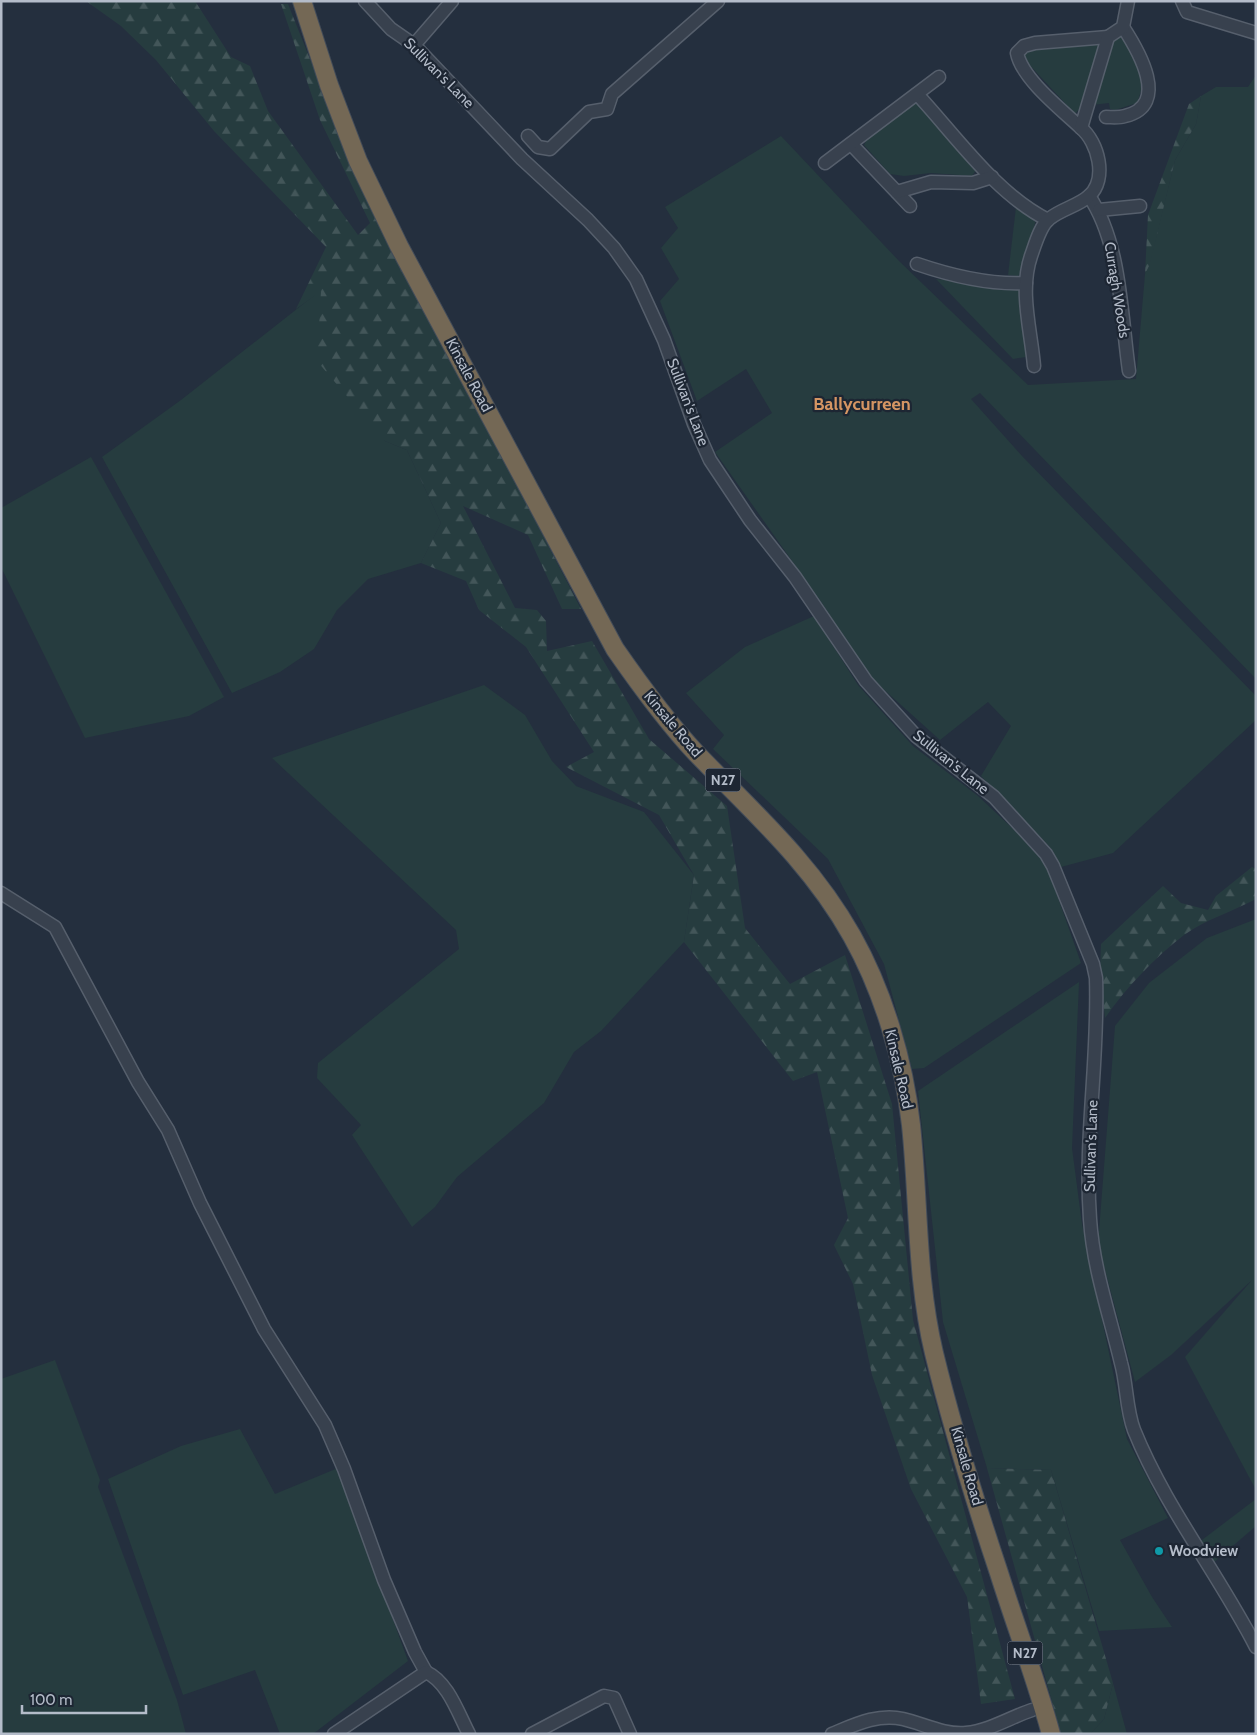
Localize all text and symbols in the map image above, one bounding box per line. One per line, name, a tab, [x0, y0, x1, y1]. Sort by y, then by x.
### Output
street label: Sullivan's Lane	[400, 34, 478, 112]
street label: Curragh Woods	[1101, 241, 1133, 339]
street label: Kinsale Road	[442, 335, 496, 415]
street label: Sullivan's Lane	[663, 356, 713, 449]
district label: Ballycurreen	[813, 393, 911, 415]
street label: Kinsale Road	[640, 687, 706, 761]
street label: Sullivan's Lane	[910, 726, 993, 798]
road number: N27	[706, 768, 740, 792]
street label: Kinsale Road	[881, 1028, 917, 1110]
street label: Sullivan's Lane	[1080, 1099, 1102, 1192]
street label: Kinsale Road	[947, 1425, 987, 1507]
place label: Woodview	[1169, 1542, 1238, 1560]
marker: Woodview	[1153, 1545, 1165, 1557]
road number: N27	[1008, 1642, 1042, 1665]
scale bar	[22, 1682, 146, 1714]
text: 100 m	[30, 1691, 72, 1709]

